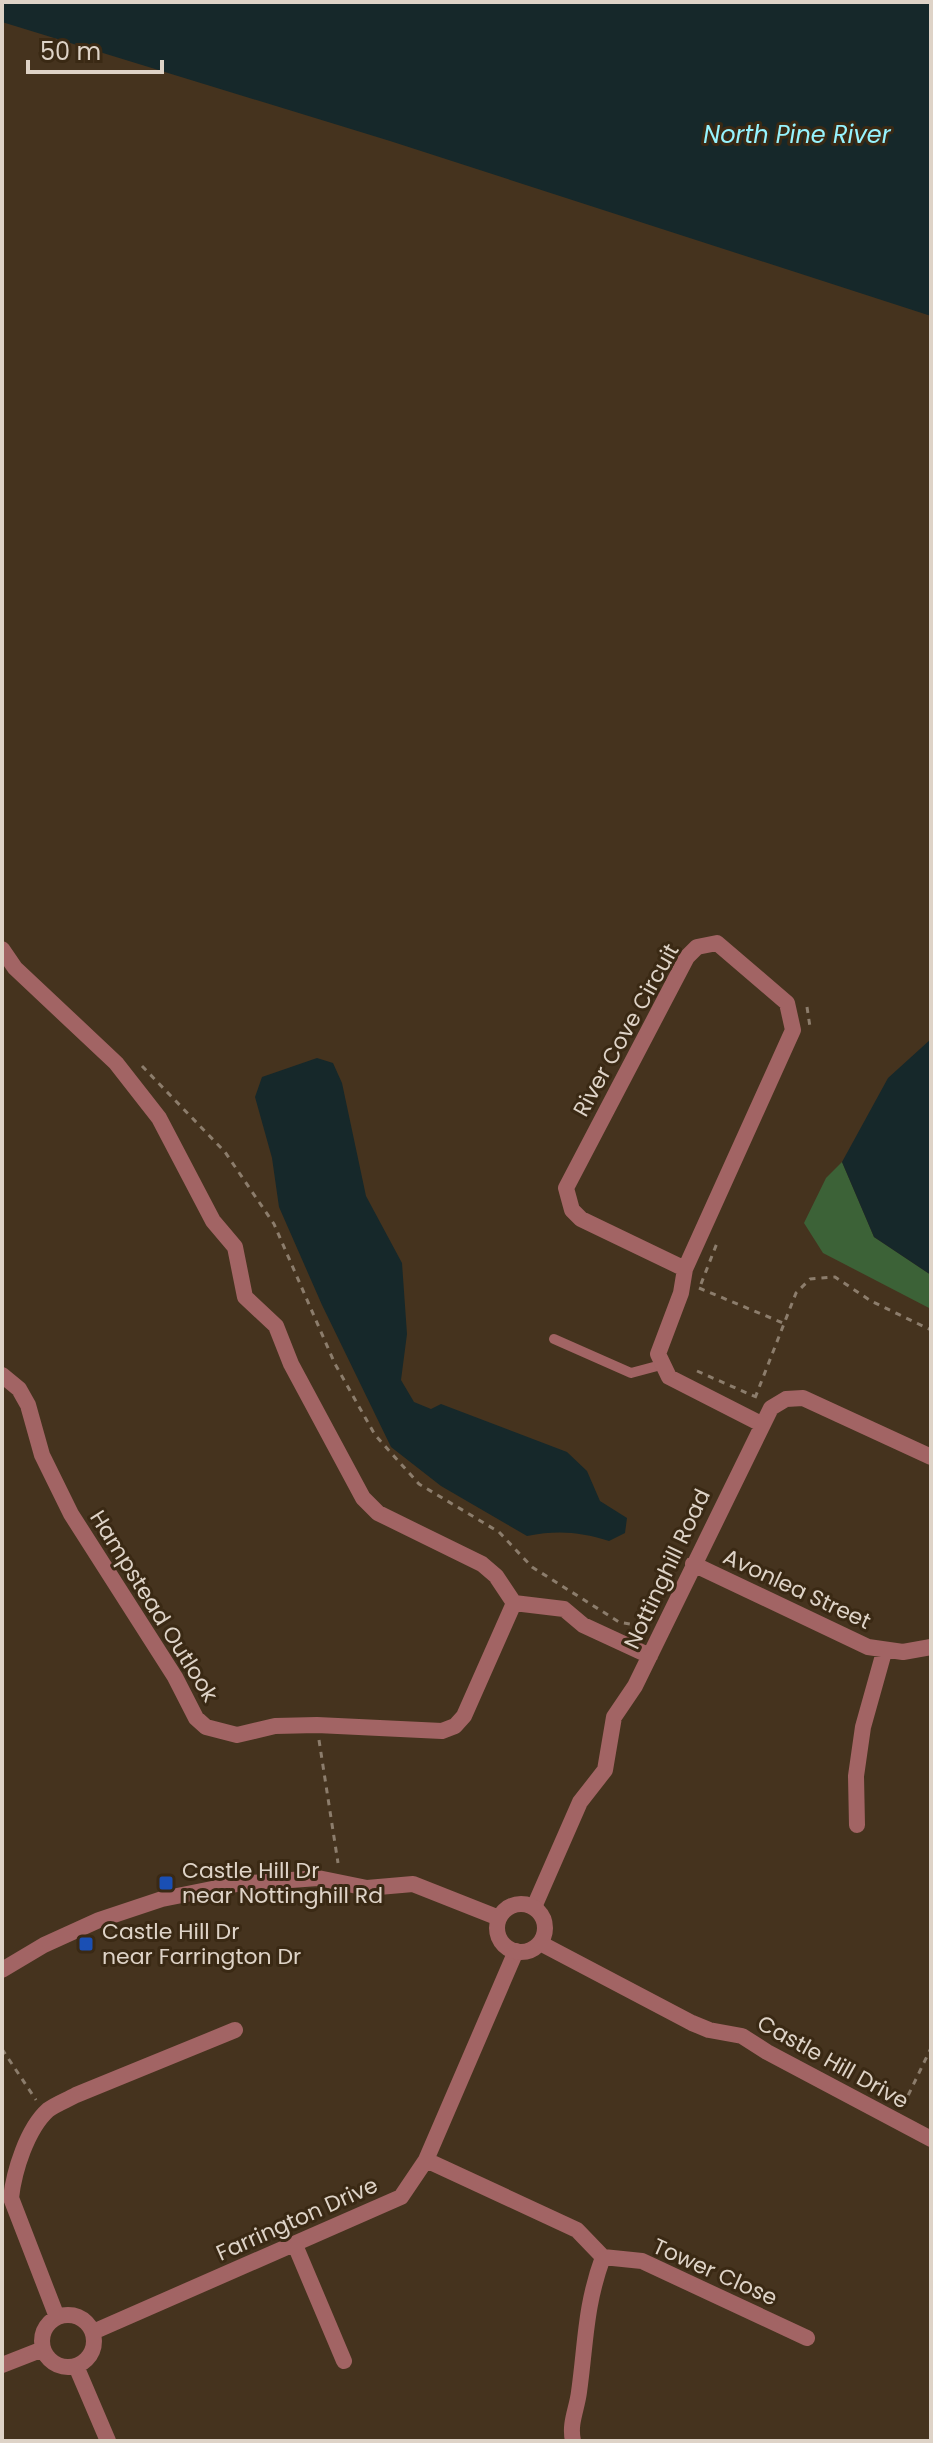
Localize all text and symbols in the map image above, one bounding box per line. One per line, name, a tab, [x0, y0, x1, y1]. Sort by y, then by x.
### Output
scale bar	[28, 24, 162, 74]
text: 50 m	[40, 35, 101, 68]
water label: North Pine River	[703, 118, 892, 151]
street label: River Cove Circuit	[566, 938, 686, 1122]
street label: Nottinghill Road	[616, 1484, 718, 1654]
street label: Hampstead Outlook	[82, 1504, 226, 1708]
street label: Avonlea Street	[718, 1541, 876, 1637]
place label: Castle Hill Dr near Nottinghill Rd	[182, 1855, 383, 1911]
marker: Castle Hill Dr near Nottinghill Rd	[157, 1874, 175, 1892]
place label: Castle Hill Dr near Farrington Dr	[102, 1916, 301, 1972]
marker: Castle Hill Dr near Farrington Dr	[77, 1935, 95, 1953]
street label: Castle Hill Drive	[752, 2008, 914, 2116]
street label: Farrington Drive	[211, 2169, 383, 2269]
street label: Tower Close	[648, 2231, 782, 2313]

